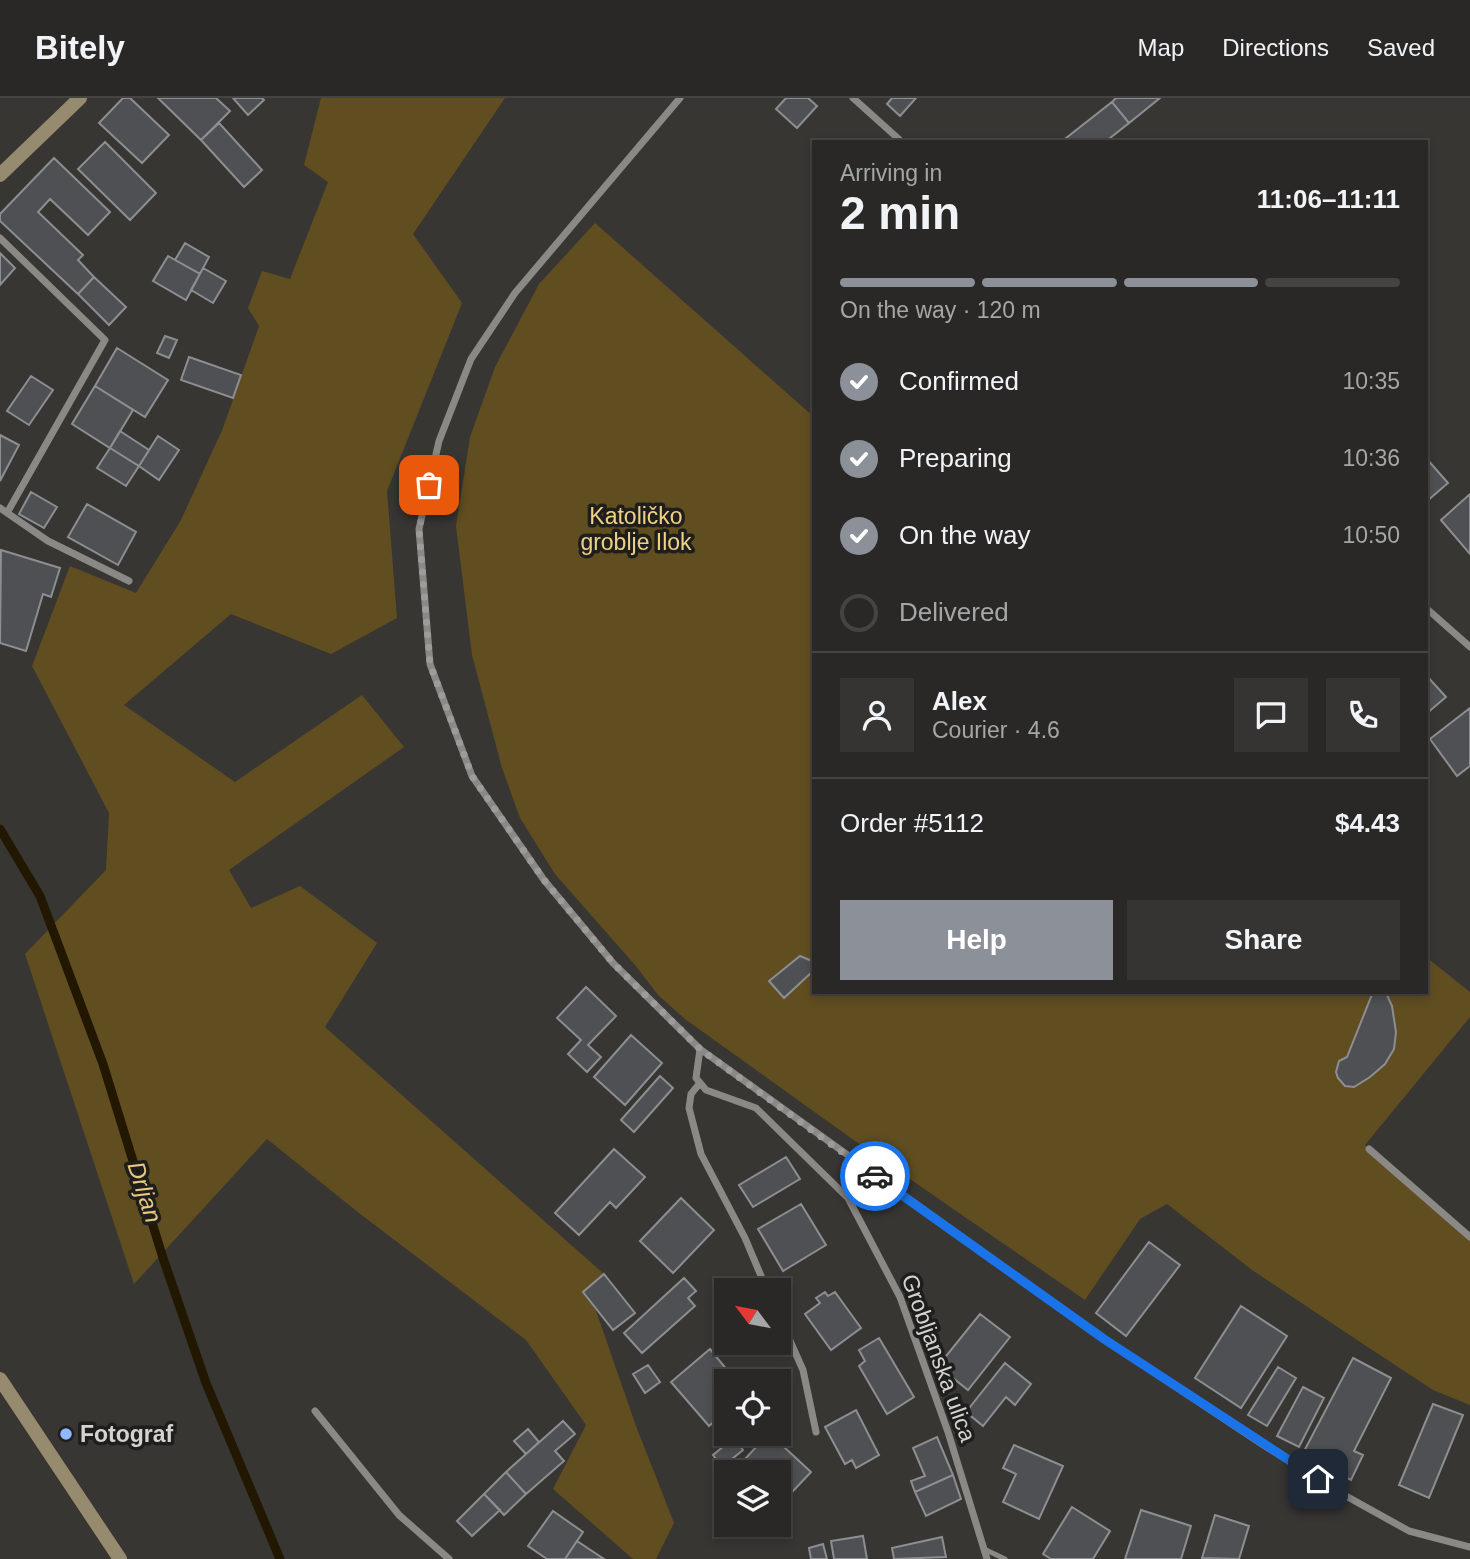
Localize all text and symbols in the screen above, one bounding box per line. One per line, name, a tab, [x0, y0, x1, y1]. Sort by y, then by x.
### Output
text: Bitely	[35, 29, 125, 66]
text: Map	[1138, 34, 1184, 61]
text: Directions	[1222, 34, 1329, 61]
text: Saved	[1367, 34, 1435, 61]
text: Arriving in	[840, 160, 942, 186]
text: 11:06–11:11	[1257, 184, 1400, 214]
text: 2 min	[840, 187, 960, 239]
text: On the way · 120 m	[840, 297, 1041, 323]
icon: check	[840, 363, 878, 401]
text: Confirmed	[899, 366, 1019, 396]
text: 10:35	[1342, 368, 1400, 394]
icon: check	[840, 440, 878, 478]
text: Preparing	[899, 443, 1012, 473]
text: 10:36	[1342, 445, 1400, 471]
pin	[399, 455, 459, 515]
icon: bag	[410, 466, 448, 504]
park label: Katoličko groblje Ilok	[580, 503, 692, 555]
icon: check	[840, 517, 878, 555]
text: On the way	[899, 520, 1031, 550]
text: 10:50	[1342, 522, 1400, 548]
text: Delivered	[899, 597, 1009, 627]
button: person	[840, 678, 914, 752]
button: chat	[1234, 678, 1308, 752]
button: phone	[1326, 678, 1400, 752]
text: Alex	[932, 686, 987, 716]
text: Courier · 4.6	[932, 717, 1060, 743]
text: Order #5112	[840, 808, 984, 838]
text: $4.43	[1335, 808, 1400, 838]
button: Help	[840, 900, 1113, 980]
button: Share	[1127, 900, 1400, 980]
courier	[840, 1141, 910, 1211]
icon: car	[856, 1157, 894, 1195]
water label: Drljan	[122, 1158, 168, 1226]
street label: Grobljanska ulica	[897, 1271, 981, 1446]
north arrow	[714, 1278, 791, 1354]
map controls	[714, 1278, 791, 1537]
button: locate	[714, 1369, 791, 1446]
place label: Fotograf	[80, 1421, 174, 1447]
marker: Fotograf	[58, 1426, 74, 1442]
pin	[1288, 1449, 1348, 1509]
button: layers	[714, 1460, 791, 1537]
icon: home	[1299, 1460, 1337, 1498]

